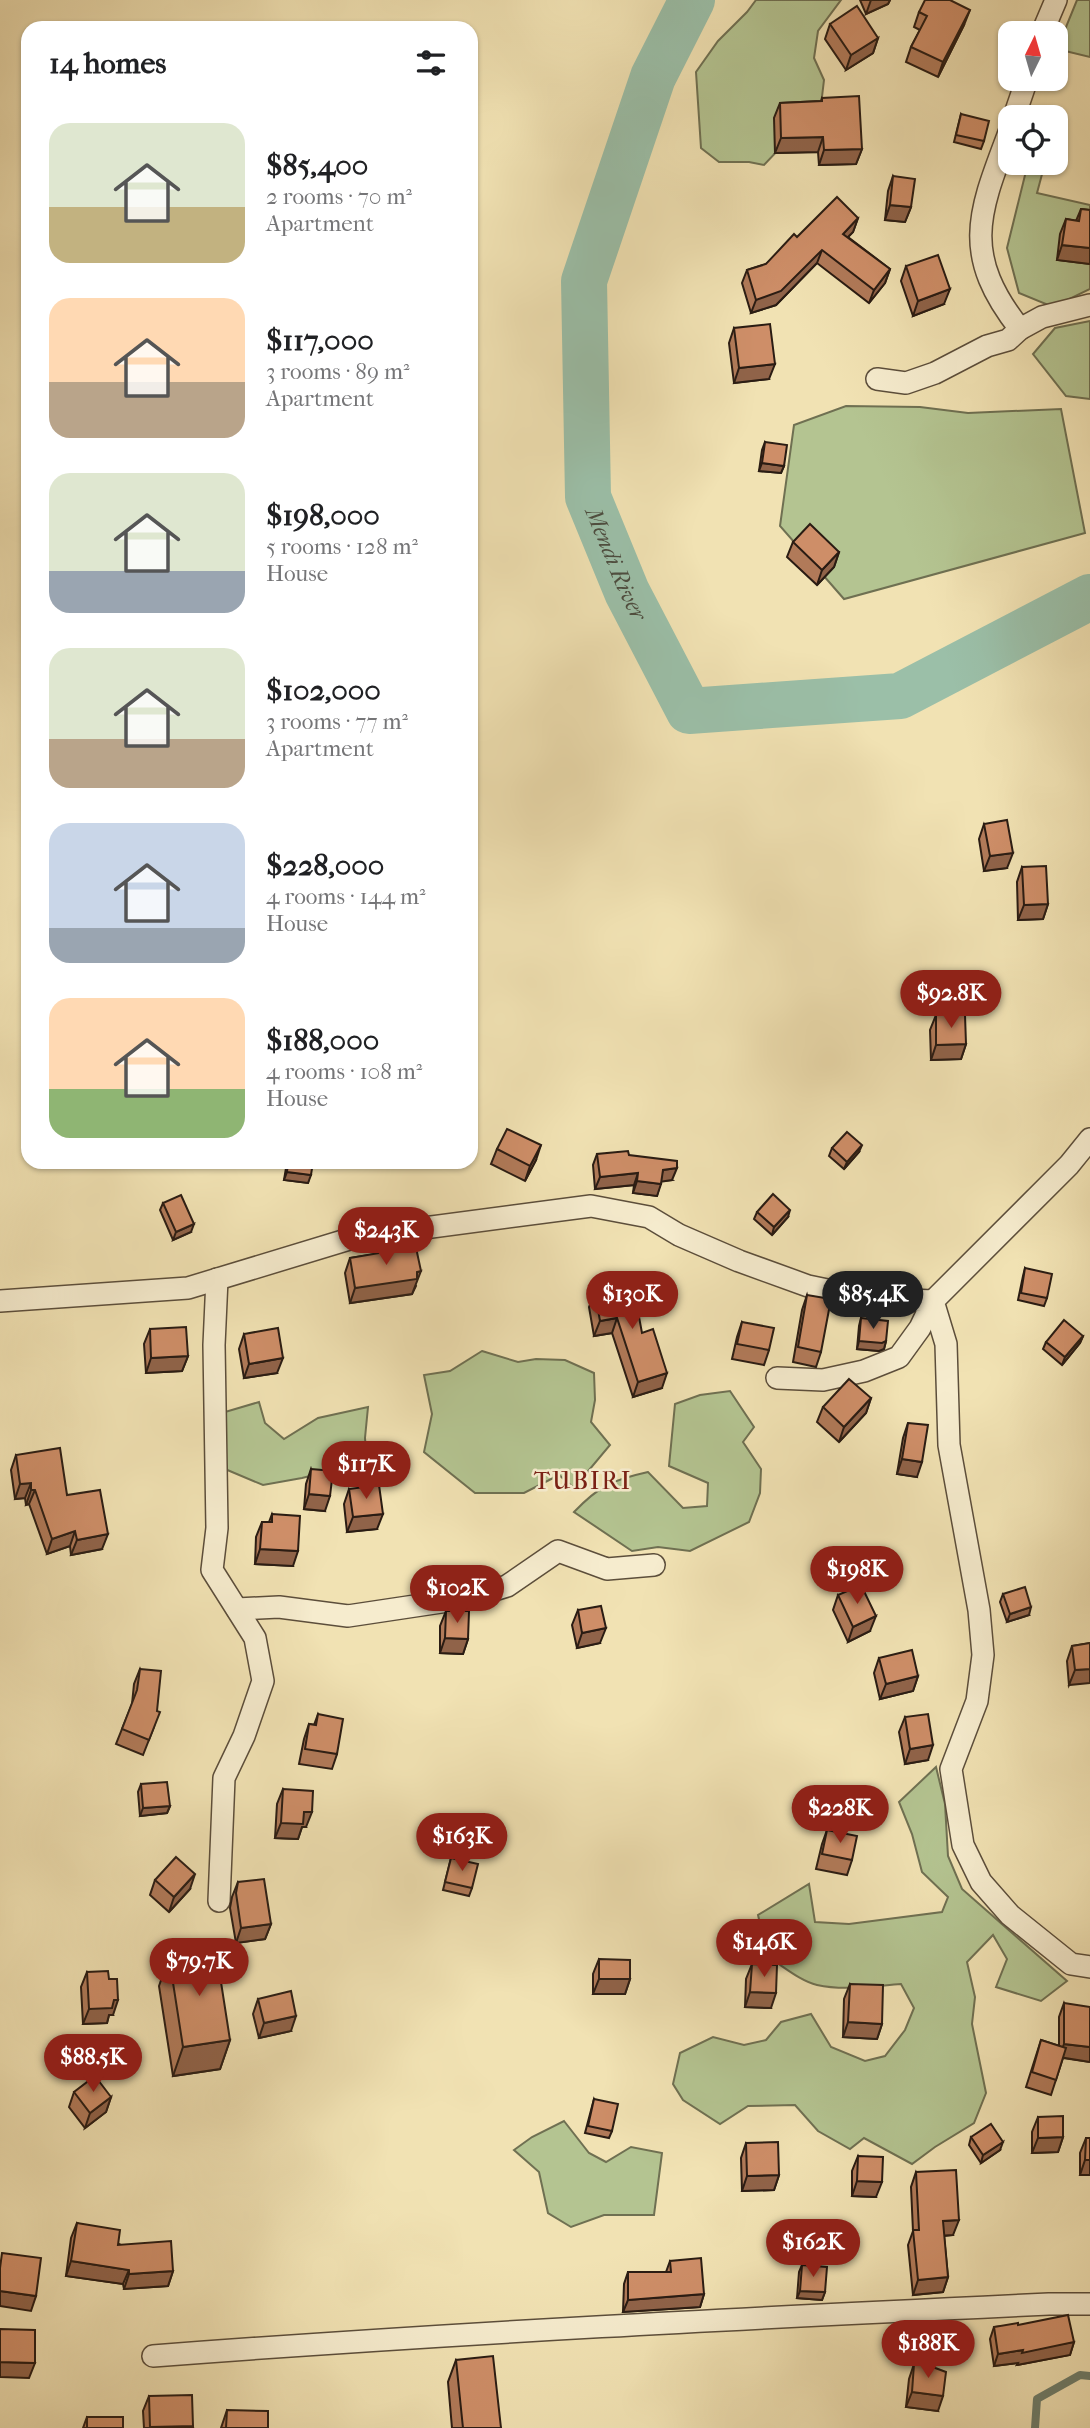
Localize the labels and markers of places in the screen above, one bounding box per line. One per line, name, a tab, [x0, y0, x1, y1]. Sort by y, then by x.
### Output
pin: $92.8K	[894, 970, 1008, 1030]
pin: $243K	[337, 1208, 435, 1267]
pin: $130K	[583, 1272, 681, 1331]
pin: $85.4K	[816, 1272, 930, 1331]
pin: $117K	[317, 1442, 415, 1501]
pin: $198K	[808, 1546, 906, 1606]
pin: $102K	[408, 1566, 506, 1625]
pin: $228K	[791, 1786, 889, 1845]
pin: $163K	[413, 1814, 511, 1873]
pin: $146K	[715, 1920, 813, 1979]
pin: $79.7K	[142, 1938, 256, 1998]
pin: $88.5K	[36, 2035, 150, 2094]
pin: $162K	[764, 2220, 862, 2279]
pin: $188K	[879, 2320, 977, 2380]

